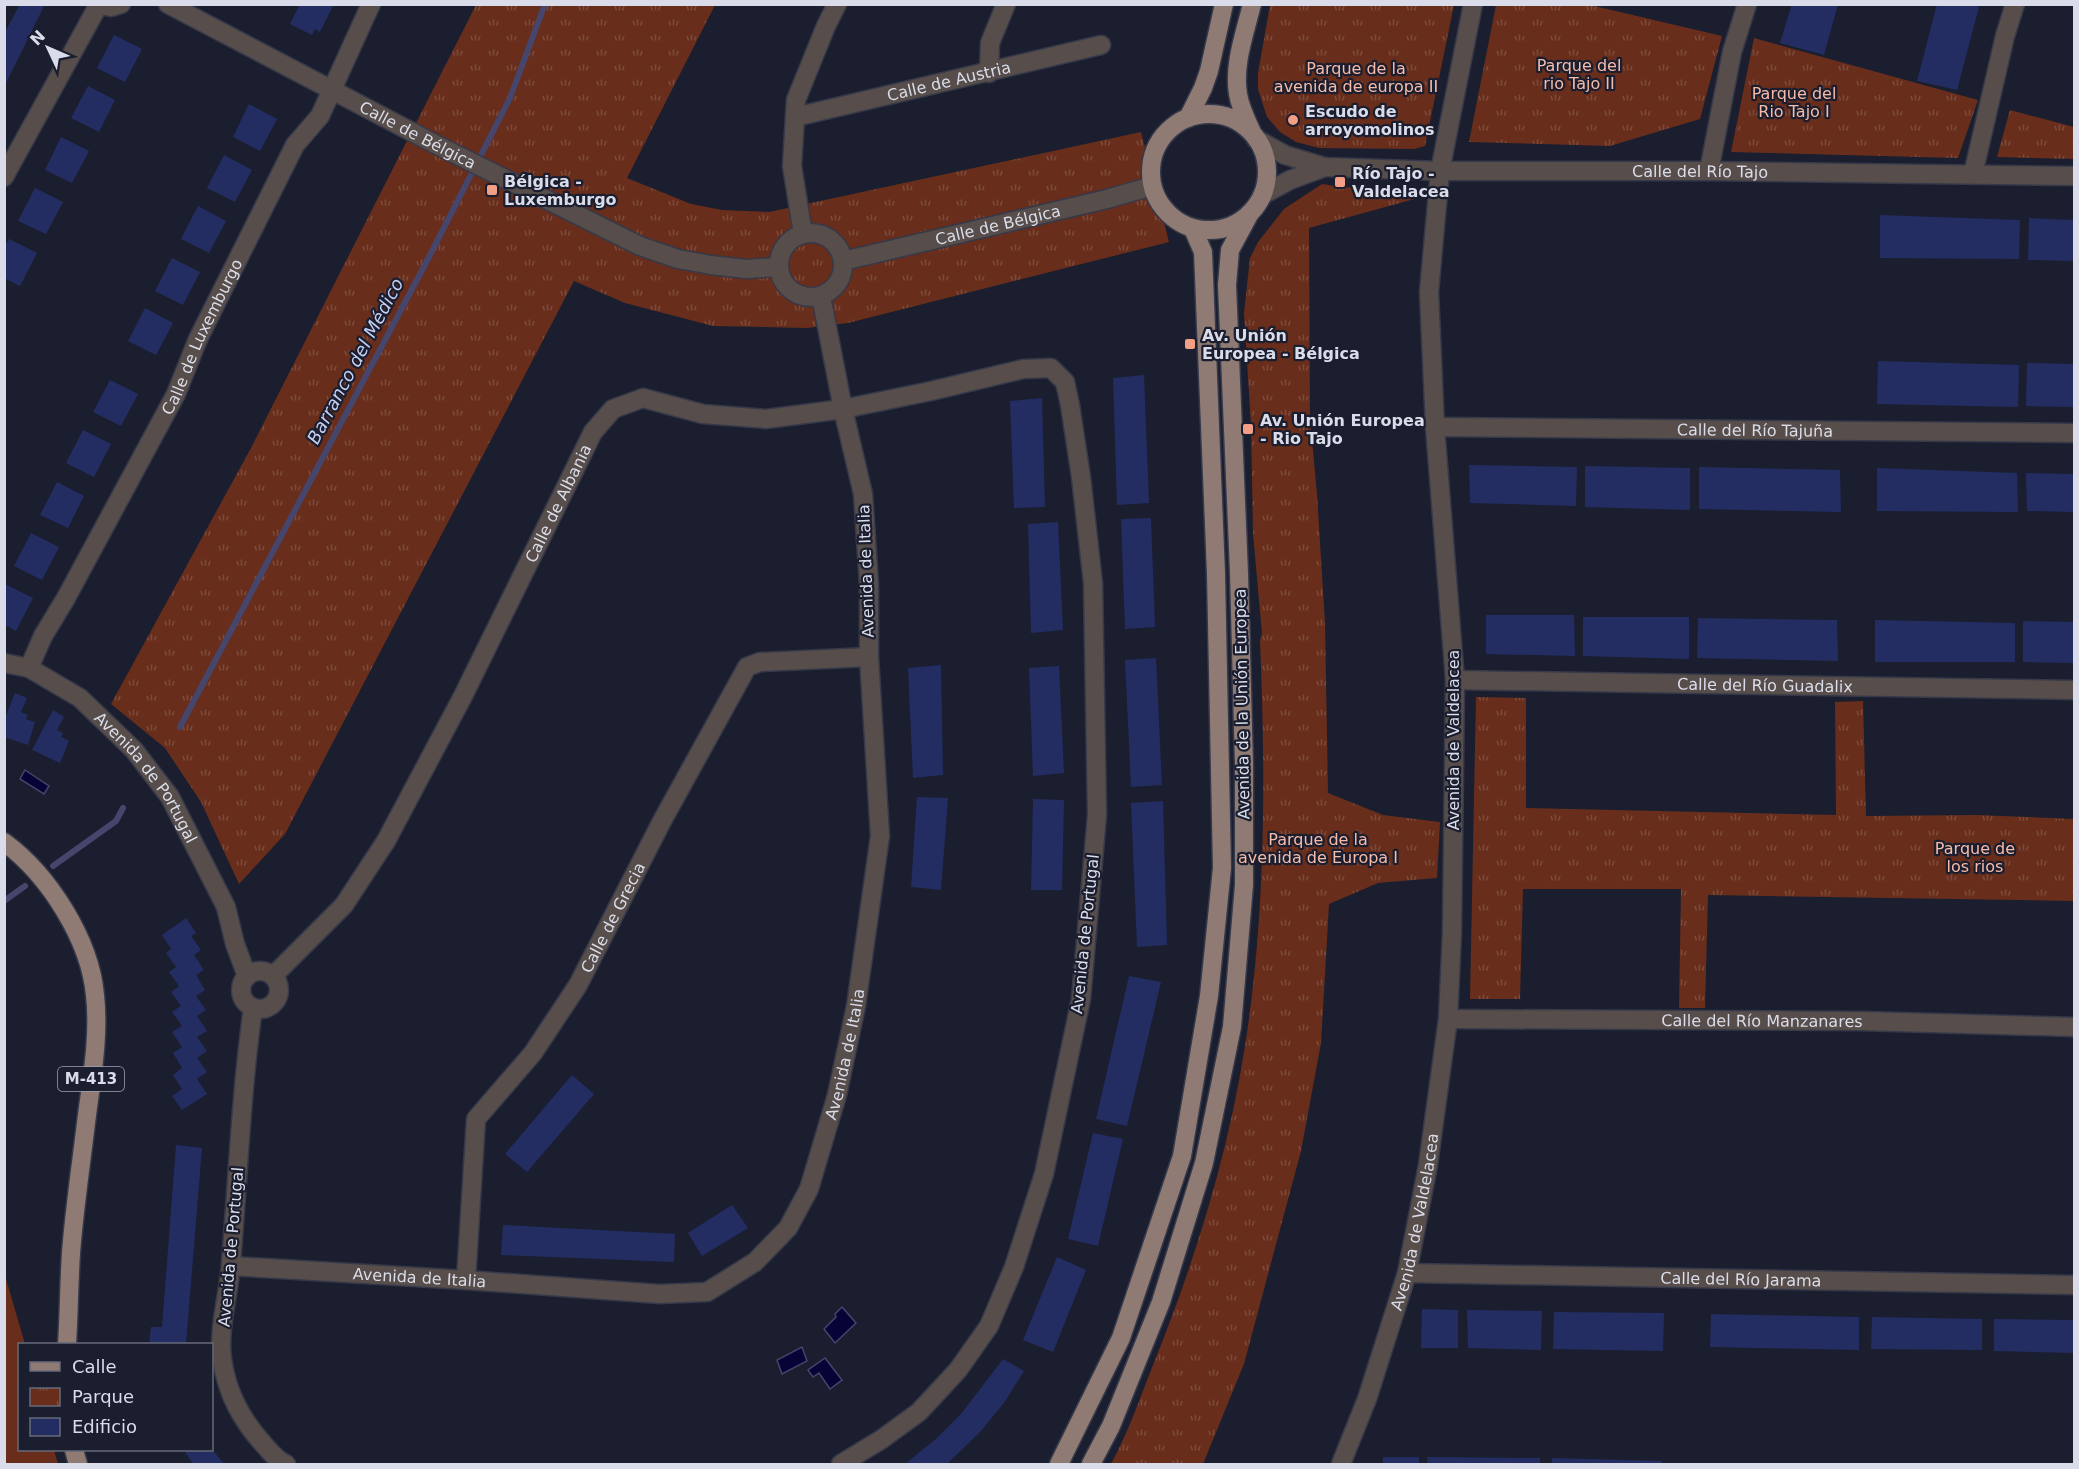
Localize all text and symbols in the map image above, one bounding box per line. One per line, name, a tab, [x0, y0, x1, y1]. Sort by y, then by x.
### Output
north arrow	[18, 18, 78, 78]
text: N	[26, 27, 49, 49]
park label: Parque del rio Tajo II	[1537, 56, 1621, 93]
street label: Calle de Austria	[885, 57, 1013, 105]
park label: Parque de la avenida de europa II	[1274, 59, 1438, 96]
park label: Parque del Rio Tajo I	[1752, 84, 1836, 121]
street label: Calle de Bélgica	[356, 97, 479, 172]
place label: Escudo de arroyomolinos	[1305, 102, 1435, 139]
marker: Escudo de arroyomolinos	[1286, 113, 1300, 127]
street label: Calle del Río Tajo	[1632, 161, 1768, 181]
place label: Río Tajo - Valdelacea	[1352, 164, 1450, 201]
place label: Bélgica - Luxemburgo	[504, 172, 617, 209]
marker: Río Tajo - Valdelacea	[1333, 175, 1347, 189]
marker: Bélgica - Luxemburgo	[485, 183, 499, 197]
street label: Calle de Bélgica	[933, 201, 1062, 249]
street label: Calle de Luxemburgo	[157, 256, 246, 418]
water label: Barranco del Médico	[302, 275, 408, 447]
place label: Av. Unión Europea - Bélgica	[1202, 326, 1360, 363]
marker: Av. Unión Europea - Bélgica	[1183, 337, 1197, 351]
place label: Av. Unión Europea - Rio Tajo	[1260, 411, 1425, 448]
street label: Calle del Río Tajuña	[1677, 420, 1833, 440]
marker: Av. Unión Europea - Rio Tajo	[1241, 422, 1255, 436]
street label: Calle de Albania	[521, 441, 595, 566]
street label: Avenida de Italia	[854, 504, 878, 638]
street label: Avenida de la Unión Europea	[1230, 588, 1254, 820]
street label: Avenida de Valdelacea	[1444, 650, 1463, 830]
street label: Calle del Río Guadalix	[1677, 674, 1853, 696]
street label: Avenida de Portugal	[91, 708, 201, 846]
park label: Parque de la avenida de Europa I	[1238, 830, 1398, 867]
park label: Parque de los rios	[1935, 839, 2015, 876]
street label: Avenida de Portugal	[1067, 853, 1103, 1015]
street label: Calle de Grecia	[576, 859, 649, 976]
street label: Avenida de Italia	[821, 987, 868, 1122]
street label: Calle del Río Manzanares	[1661, 1011, 1863, 1031]
road number: M-413	[58, 1067, 124, 1091]
street label: Avenida de Valdelacea	[1386, 1132, 1442, 1313]
street label: Avenida de Portugal	[215, 1166, 247, 1328]
street label: Avenida de Italia	[352, 1264, 487, 1291]
street label: Calle del Río Jarama	[1660, 1268, 1822, 1290]
legend	[18, 1343, 213, 1451]
text: Calle	[72, 1356, 117, 1377]
text: Parque	[72, 1386, 134, 1407]
text: Edificio	[72, 1416, 137, 1437]

